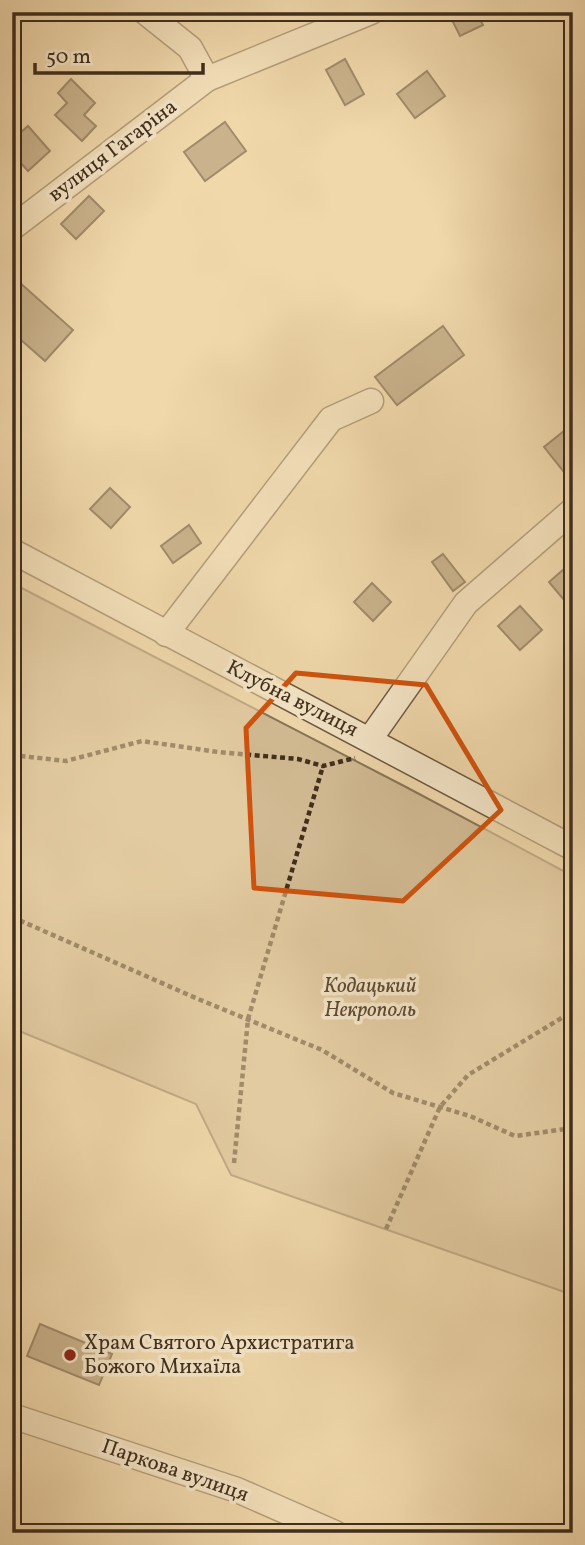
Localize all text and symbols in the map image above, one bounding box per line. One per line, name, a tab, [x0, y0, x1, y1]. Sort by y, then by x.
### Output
scale bar	[35, 32, 203, 76]
text: 50 m	[46, 43, 91, 72]
street label: вулиця Гагаріна	[43, 93, 183, 209]
street label: Клубна вулиця	[221, 653, 363, 745]
park label: Кодацький Некрополь	[324, 972, 417, 1025]
place label: Храм Святого Архистратига Божого Михаїла	[84, 1329, 355, 1382]
marker: Храм Святого Архистратига Божого Михаїла	[62, 1347, 78, 1363]
street label: Паркова вулиця	[98, 1432, 252, 1510]

